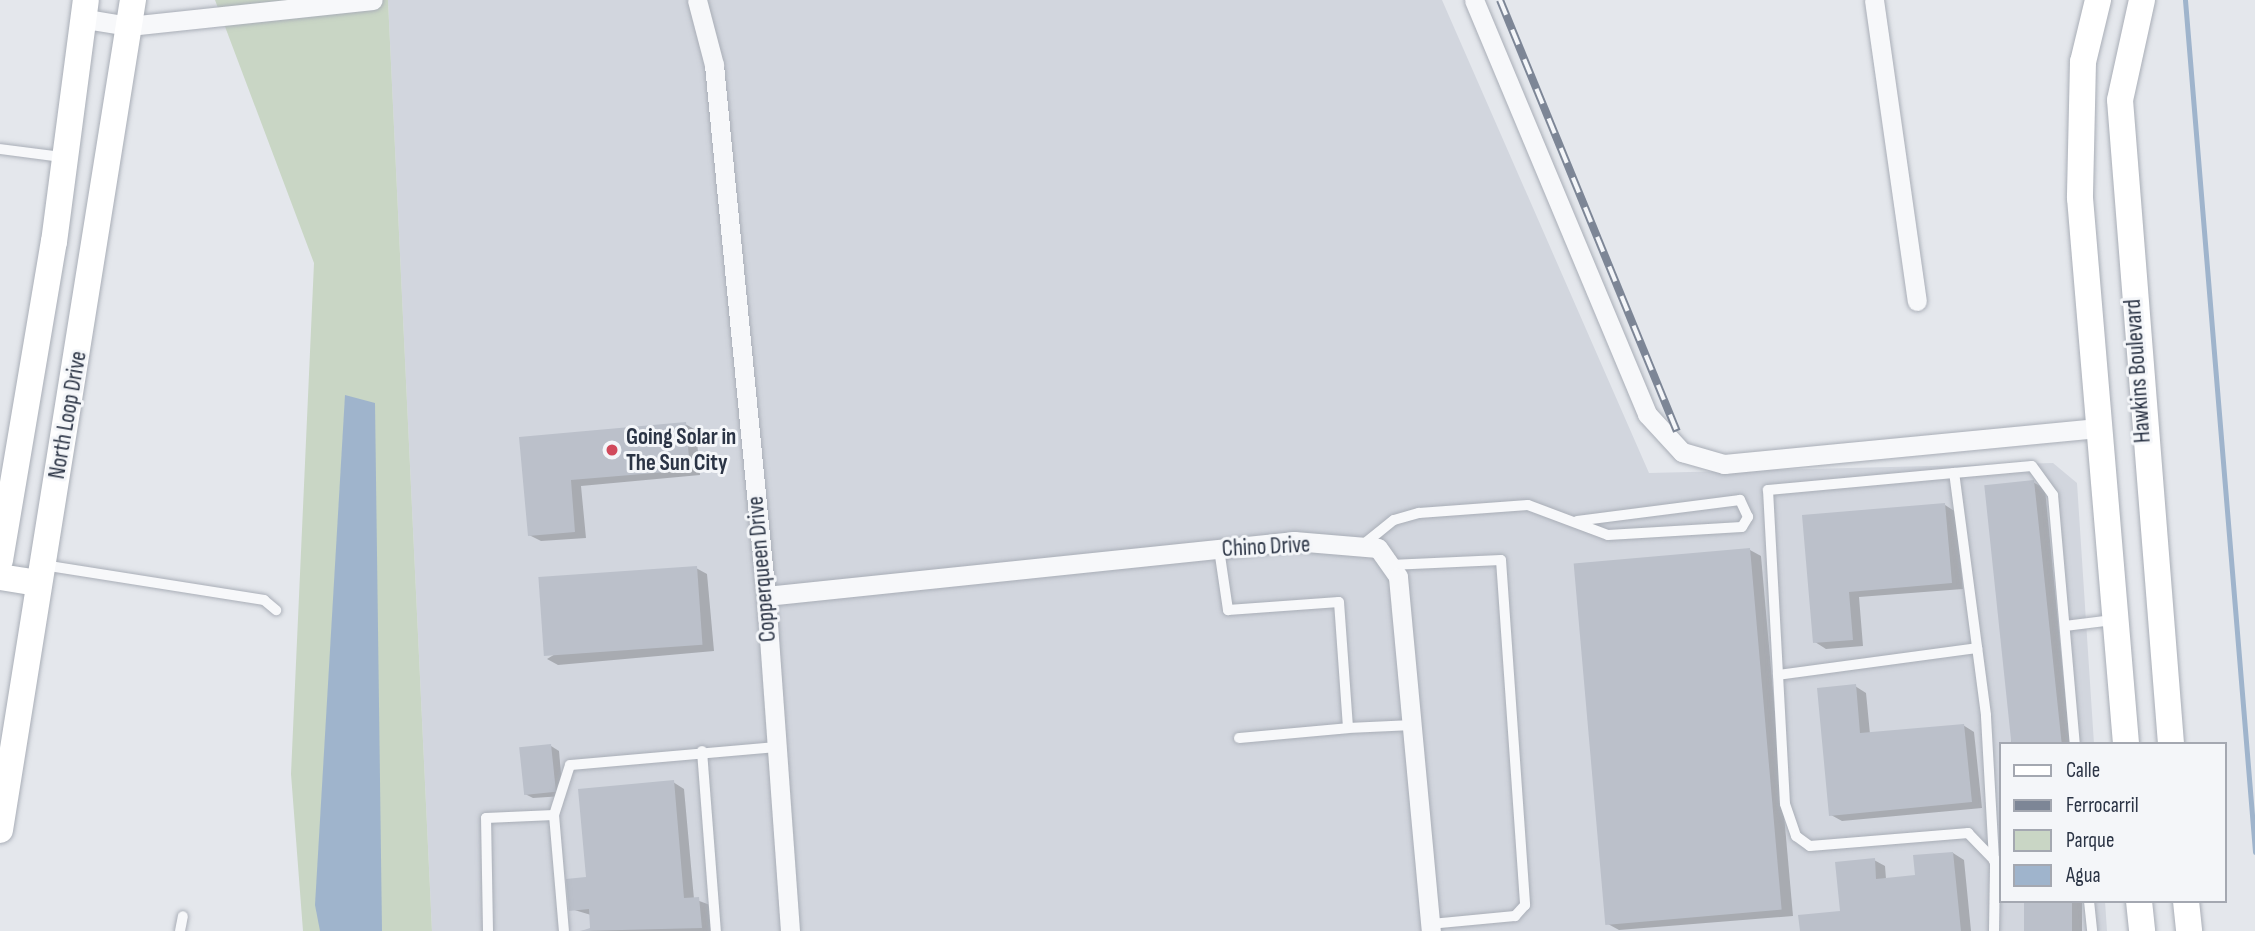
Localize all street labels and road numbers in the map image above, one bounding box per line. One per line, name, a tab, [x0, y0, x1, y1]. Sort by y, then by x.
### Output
street label: Hawkins Boulevard	[2119, 298, 2157, 444]
street label: North Loop Drive	[43, 349, 93, 481]
street label: Copperqueen Drive	[742, 495, 782, 643]
street label: Chino Drive	[1221, 531, 1311, 563]

